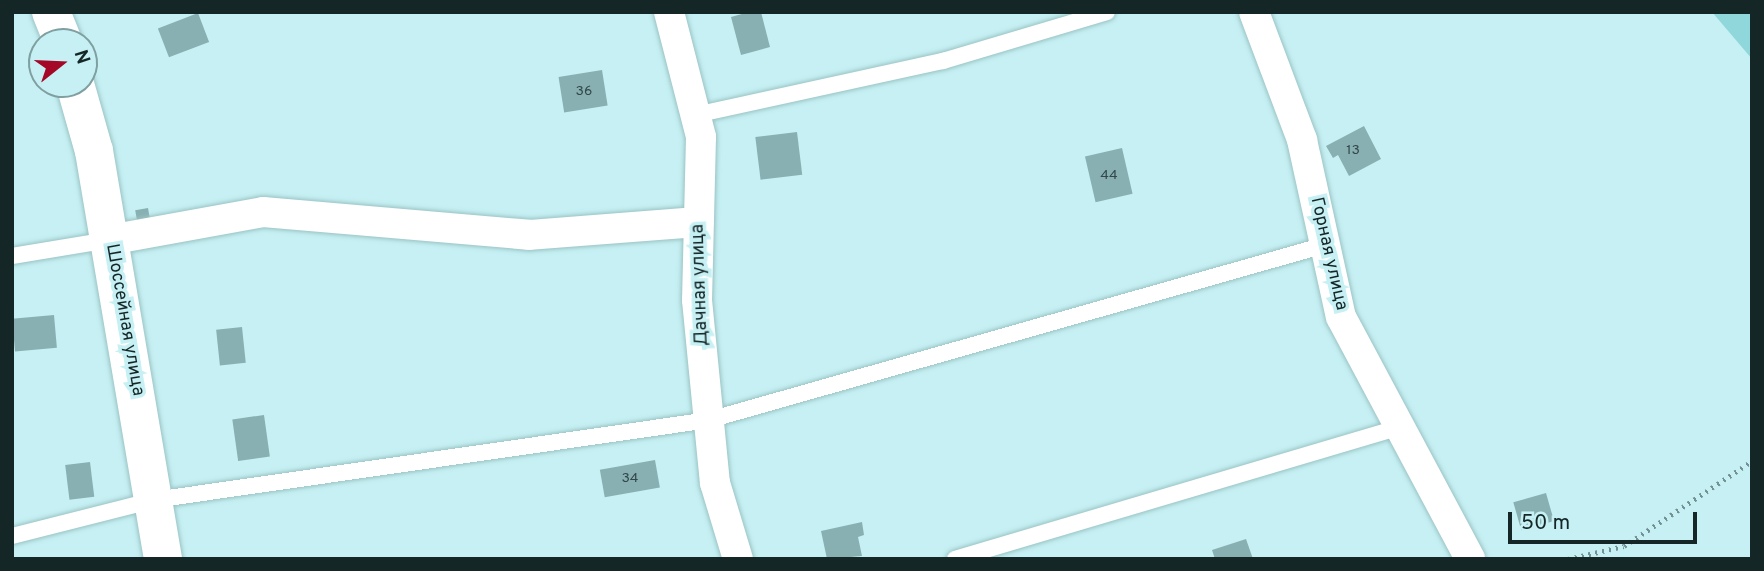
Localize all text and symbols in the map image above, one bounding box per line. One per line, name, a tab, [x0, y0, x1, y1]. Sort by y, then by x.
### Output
north arrow	[28, 28, 98, 98]
text: N	[68, 47, 95, 67]
house number: 36	[576, 84, 592, 100]
house number: 13	[1346, 143, 1360, 159]
house number: 44	[1100, 168, 1118, 184]
street label: Горная улица	[1304, 195, 1352, 313]
street label: Дачная улица	[688, 224, 714, 346]
street label: Шоссейная улица	[100, 242, 148, 398]
house number: 34	[621, 471, 639, 487]
scale bar	[1512, 498, 1701, 542]
text: 50 m	[1521, 510, 1570, 537]

